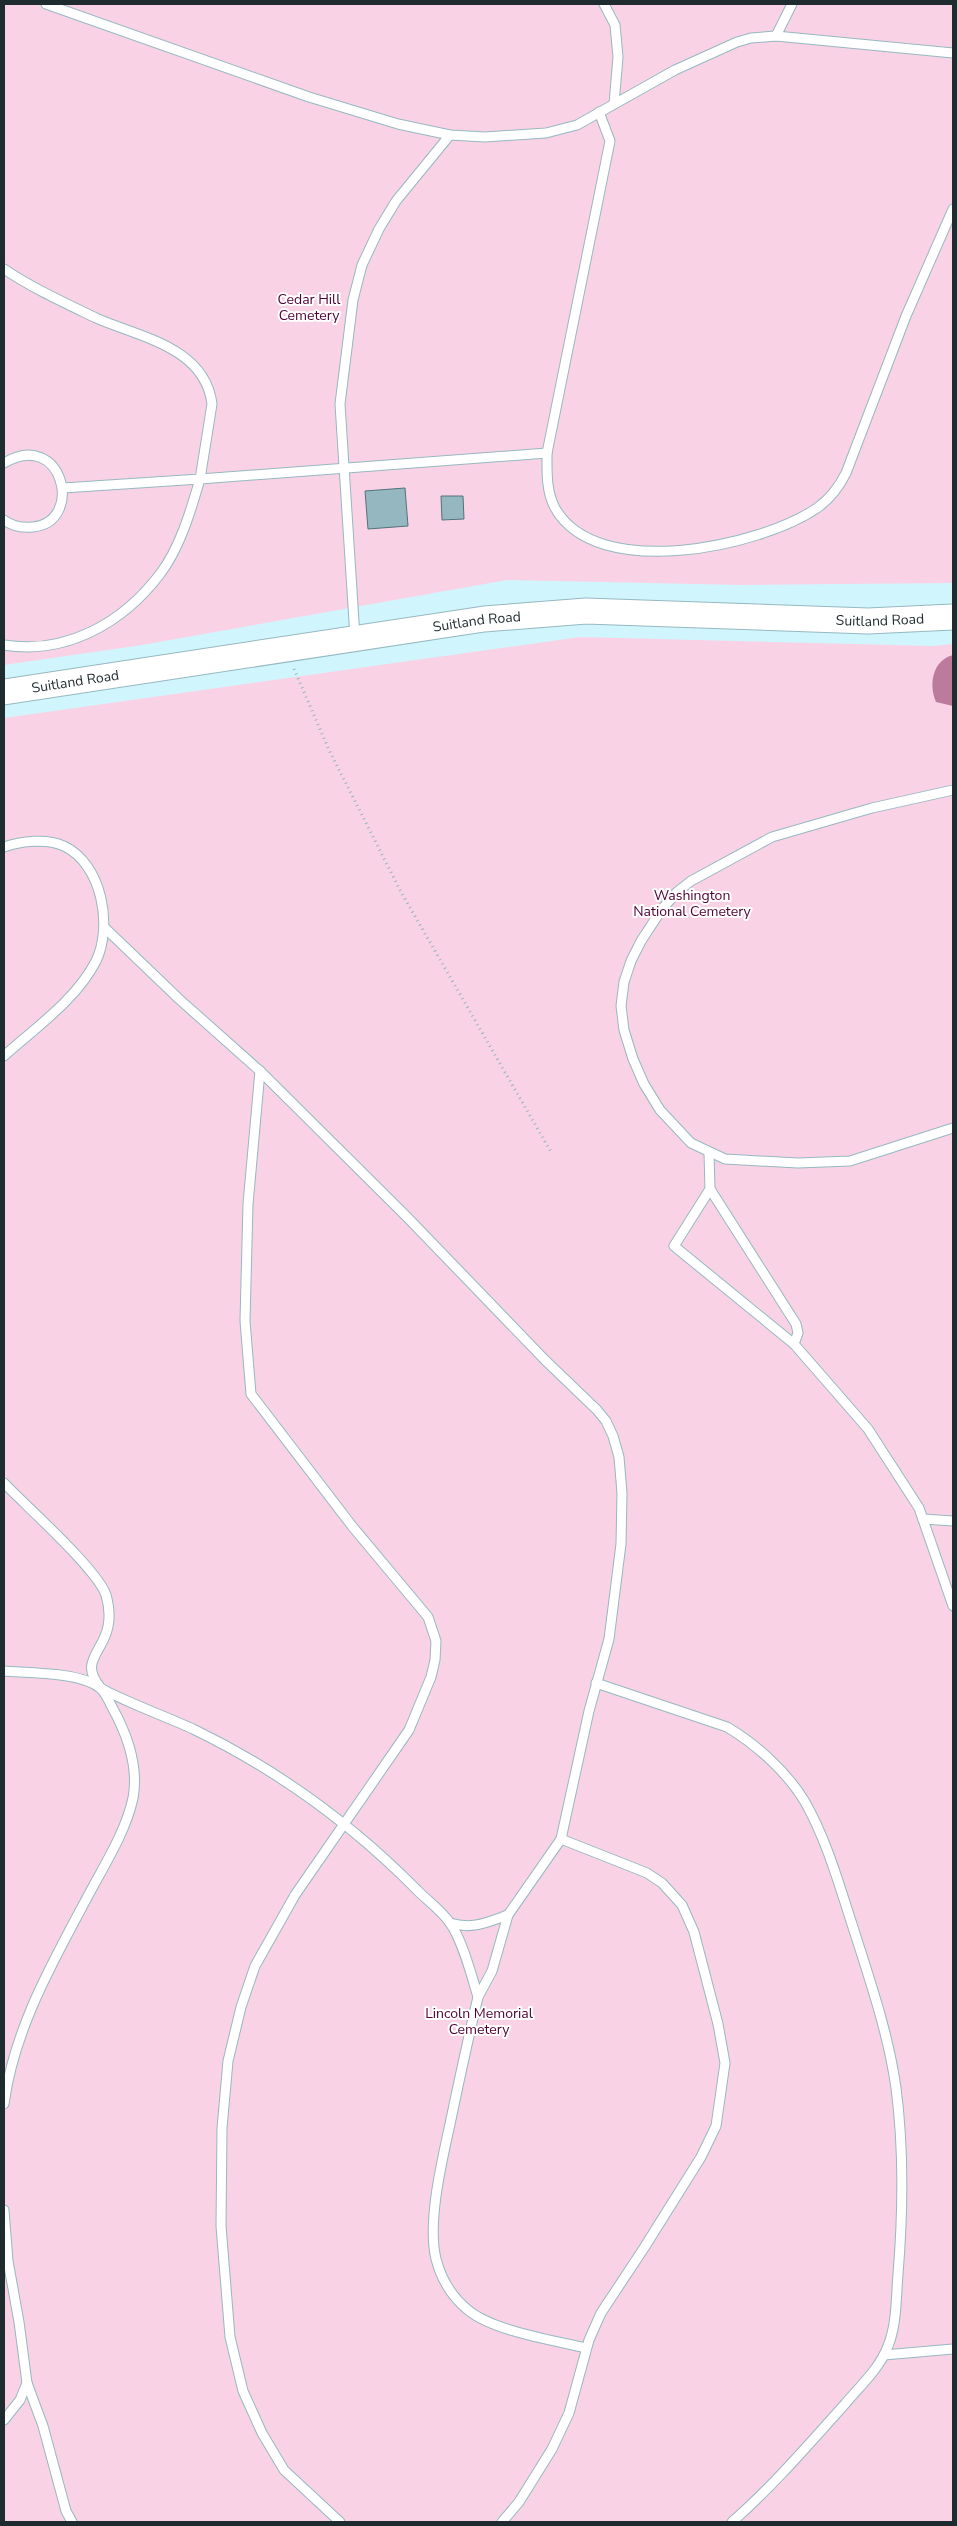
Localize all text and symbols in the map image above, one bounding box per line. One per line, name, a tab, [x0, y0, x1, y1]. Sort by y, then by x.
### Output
park label: Cedar Hill Cemetery	[278, 290, 341, 325]
street label: Suitland Road	[431, 607, 521, 637]
street label: Suitland Road	[835, 609, 925, 631]
street label: Suitland Road	[30, 666, 120, 698]
park label: Washington National Cemetery	[633, 886, 752, 921]
park label: Lincoln Memorial Cemetery	[425, 2004, 534, 2039]

